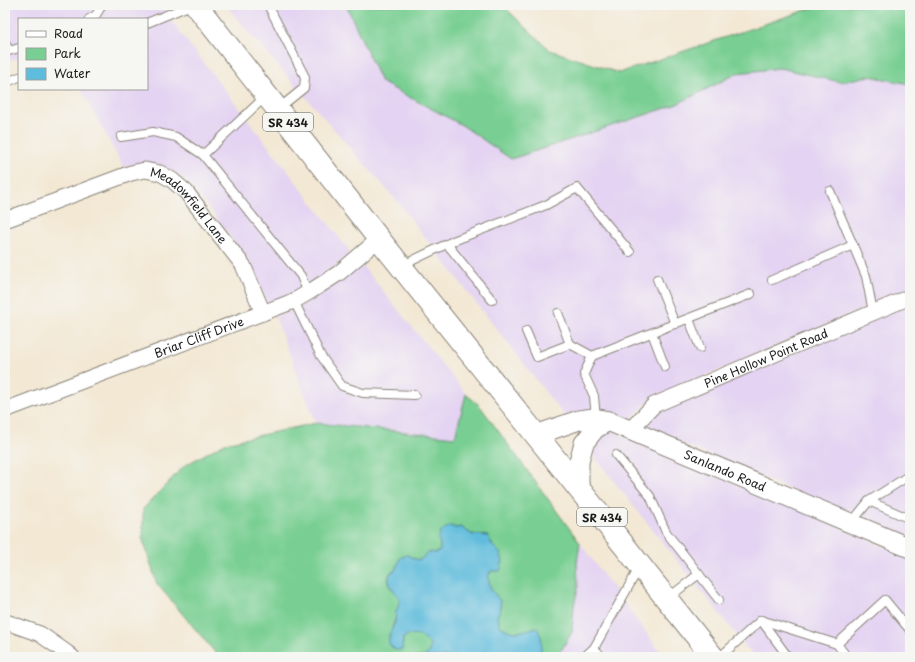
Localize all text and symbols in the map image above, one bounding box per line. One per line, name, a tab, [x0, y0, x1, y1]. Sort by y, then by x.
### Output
legend	[18, 18, 148, 90]
text: Road	[54, 24, 83, 42]
text: Park	[54, 44, 81, 62]
text: Water	[54, 64, 91, 82]
road number: SR 434	[263, 113, 313, 131]
street label: Meadowfield Lane	[149, 162, 232, 247]
street label: Briar Cliff Drive	[151, 312, 246, 362]
street label: Pine Hollow Point Road	[701, 324, 830, 392]
street label: Sanlando Road	[681, 445, 769, 496]
road number: SR 434	[577, 508, 627, 526]

